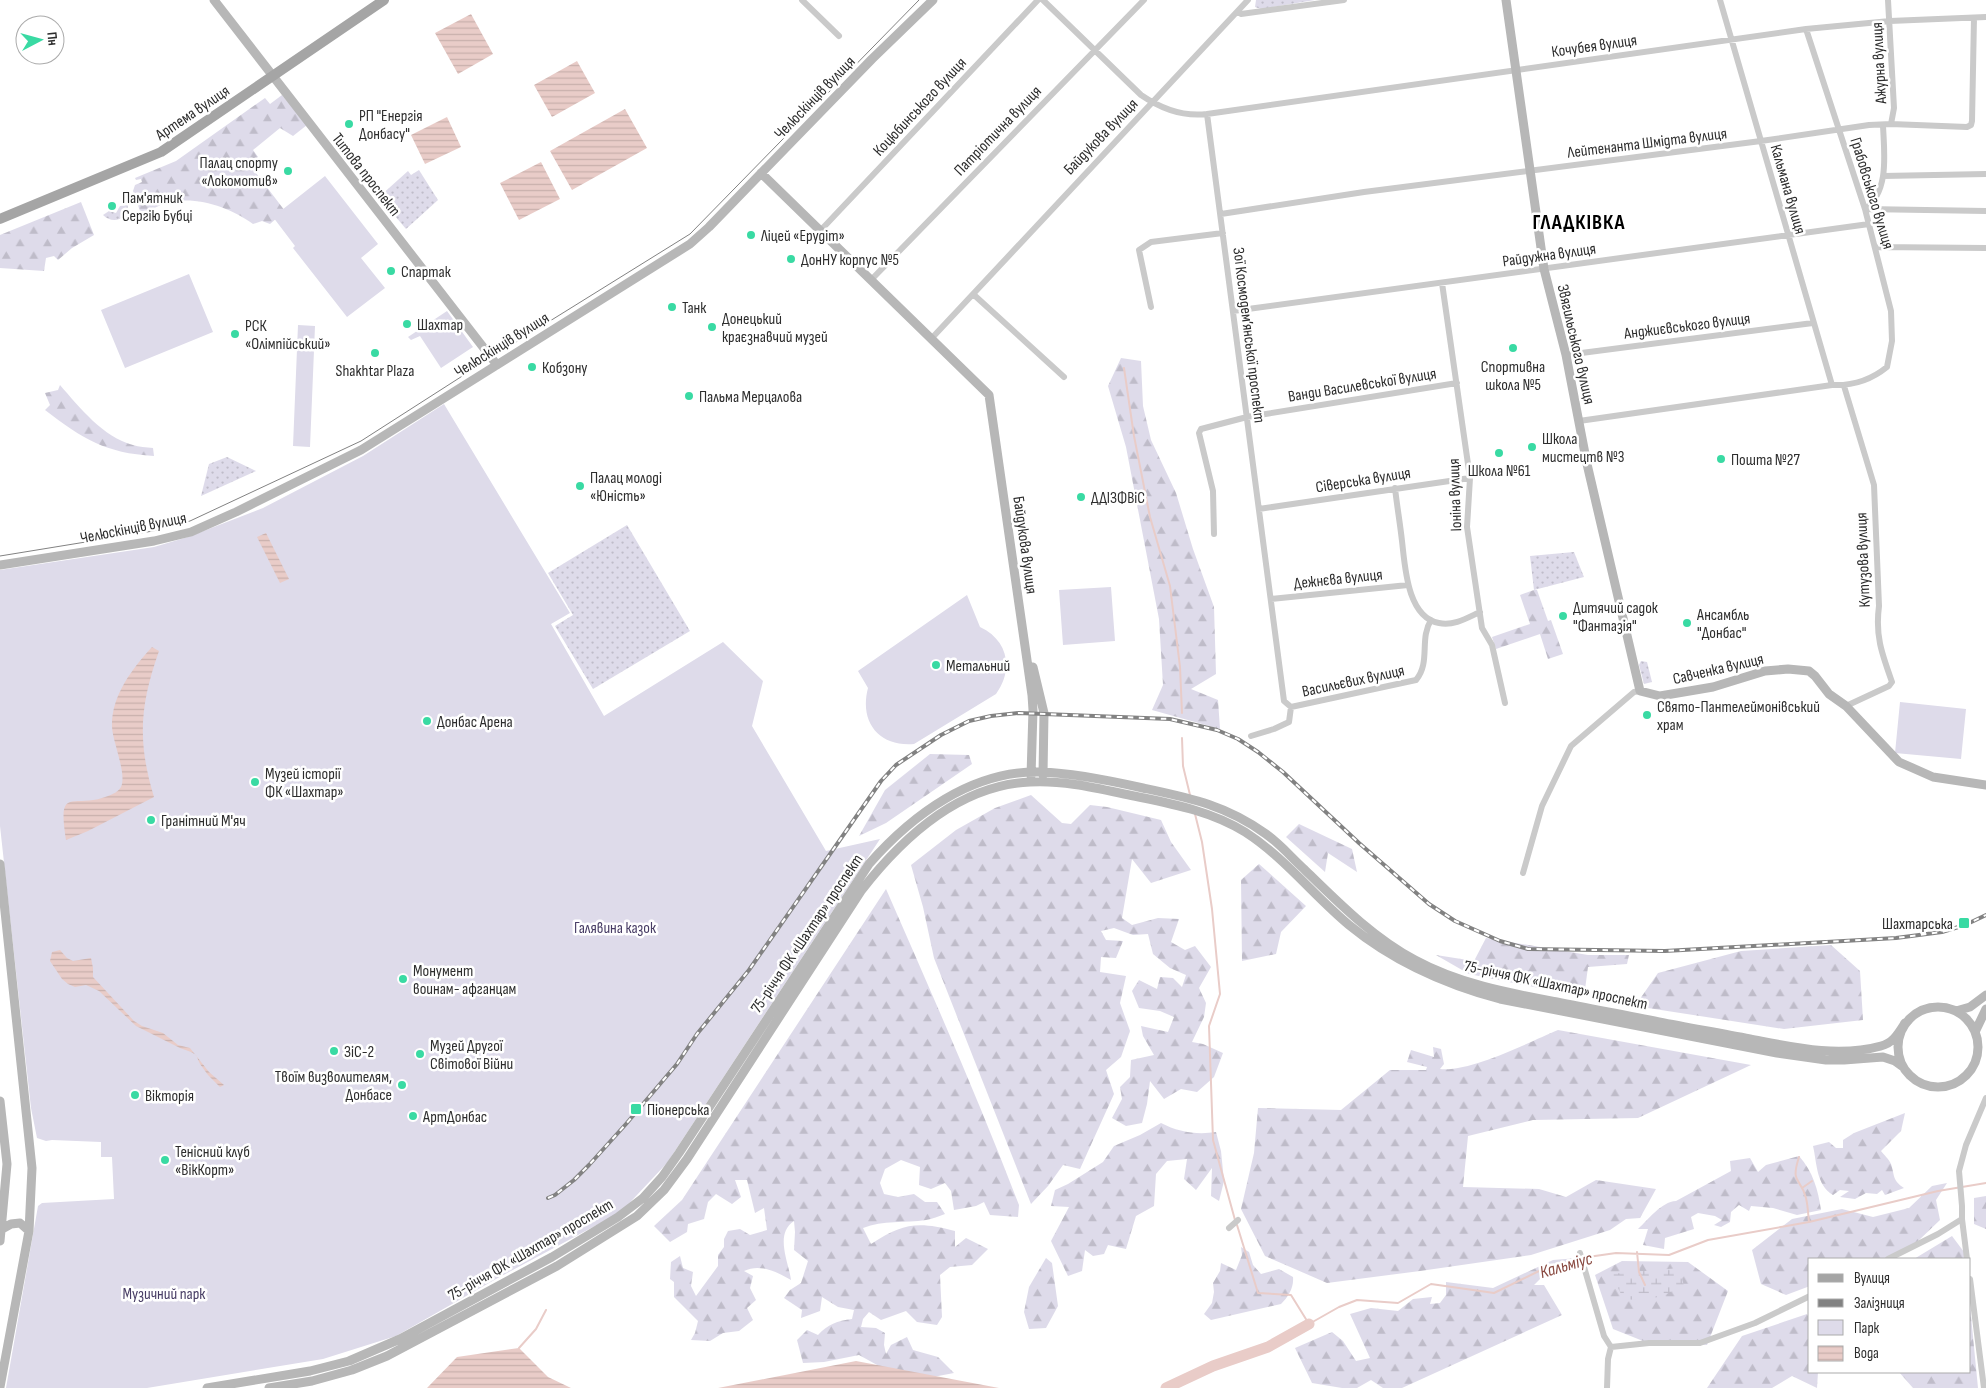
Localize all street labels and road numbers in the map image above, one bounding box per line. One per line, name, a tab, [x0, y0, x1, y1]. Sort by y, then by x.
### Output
street label: Ажурна вулиця	[1868, 22, 1891, 105]
street label: Кочубея вулиця	[1550, 31, 1638, 62]
street label: Челюскінців вулиця	[771, 53, 859, 143]
street label: Коцюбинського вулиця	[870, 54, 971, 160]
street label: Артема вулиця	[151, 82, 233, 145]
street label: Патріотична вулиця	[950, 82, 1046, 180]
street label: Байдукова вулиця	[1060, 95, 1142, 179]
street label: Лейтенанта Шмідта вулиця	[1565, 124, 1728, 163]
street label: Титова проспект	[327, 130, 404, 220]
street label: Грабовського вулиця	[1846, 135, 1898, 252]
street label: Кальмана вулиця	[1766, 142, 1809, 237]
street label: Райдужна вулиця	[1501, 240, 1597, 271]
street label: Зої Космодем’янської проспект	[1228, 246, 1269, 424]
street label: Звягильського вулиця	[1553, 283, 1599, 406]
street label: Челюскінців вулиця	[451, 309, 553, 382]
street label: Анджиєвського вулиця	[1622, 309, 1751, 344]
street label: Ванди Василевської вулиця	[1287, 364, 1438, 407]
street label: Іоніна вулиця	[1445, 458, 1466, 532]
street label: Сіверська вулиця	[1314, 464, 1412, 497]
street label: Байдукова вулиця	[1008, 495, 1041, 595]
street label: Челюскінців вулиця	[79, 509, 188, 548]
street label: Кутузова вулиця	[1852, 512, 1875, 608]
street label: Дежнєва вулиця	[1293, 565, 1383, 594]
street label: Савченка вулиця	[1671, 650, 1766, 689]
street label: Васильєвих вулиця	[1300, 661, 1406, 702]
street label: 75-річчя ФК «Шахтар» проспект	[747, 851, 867, 1017]
street label: 75-річчя ФК «Шахтар» проспект	[1462, 957, 1649, 1014]
street label: 75-річчя ФК «Шахтар» проспект	[445, 1195, 617, 1305]

